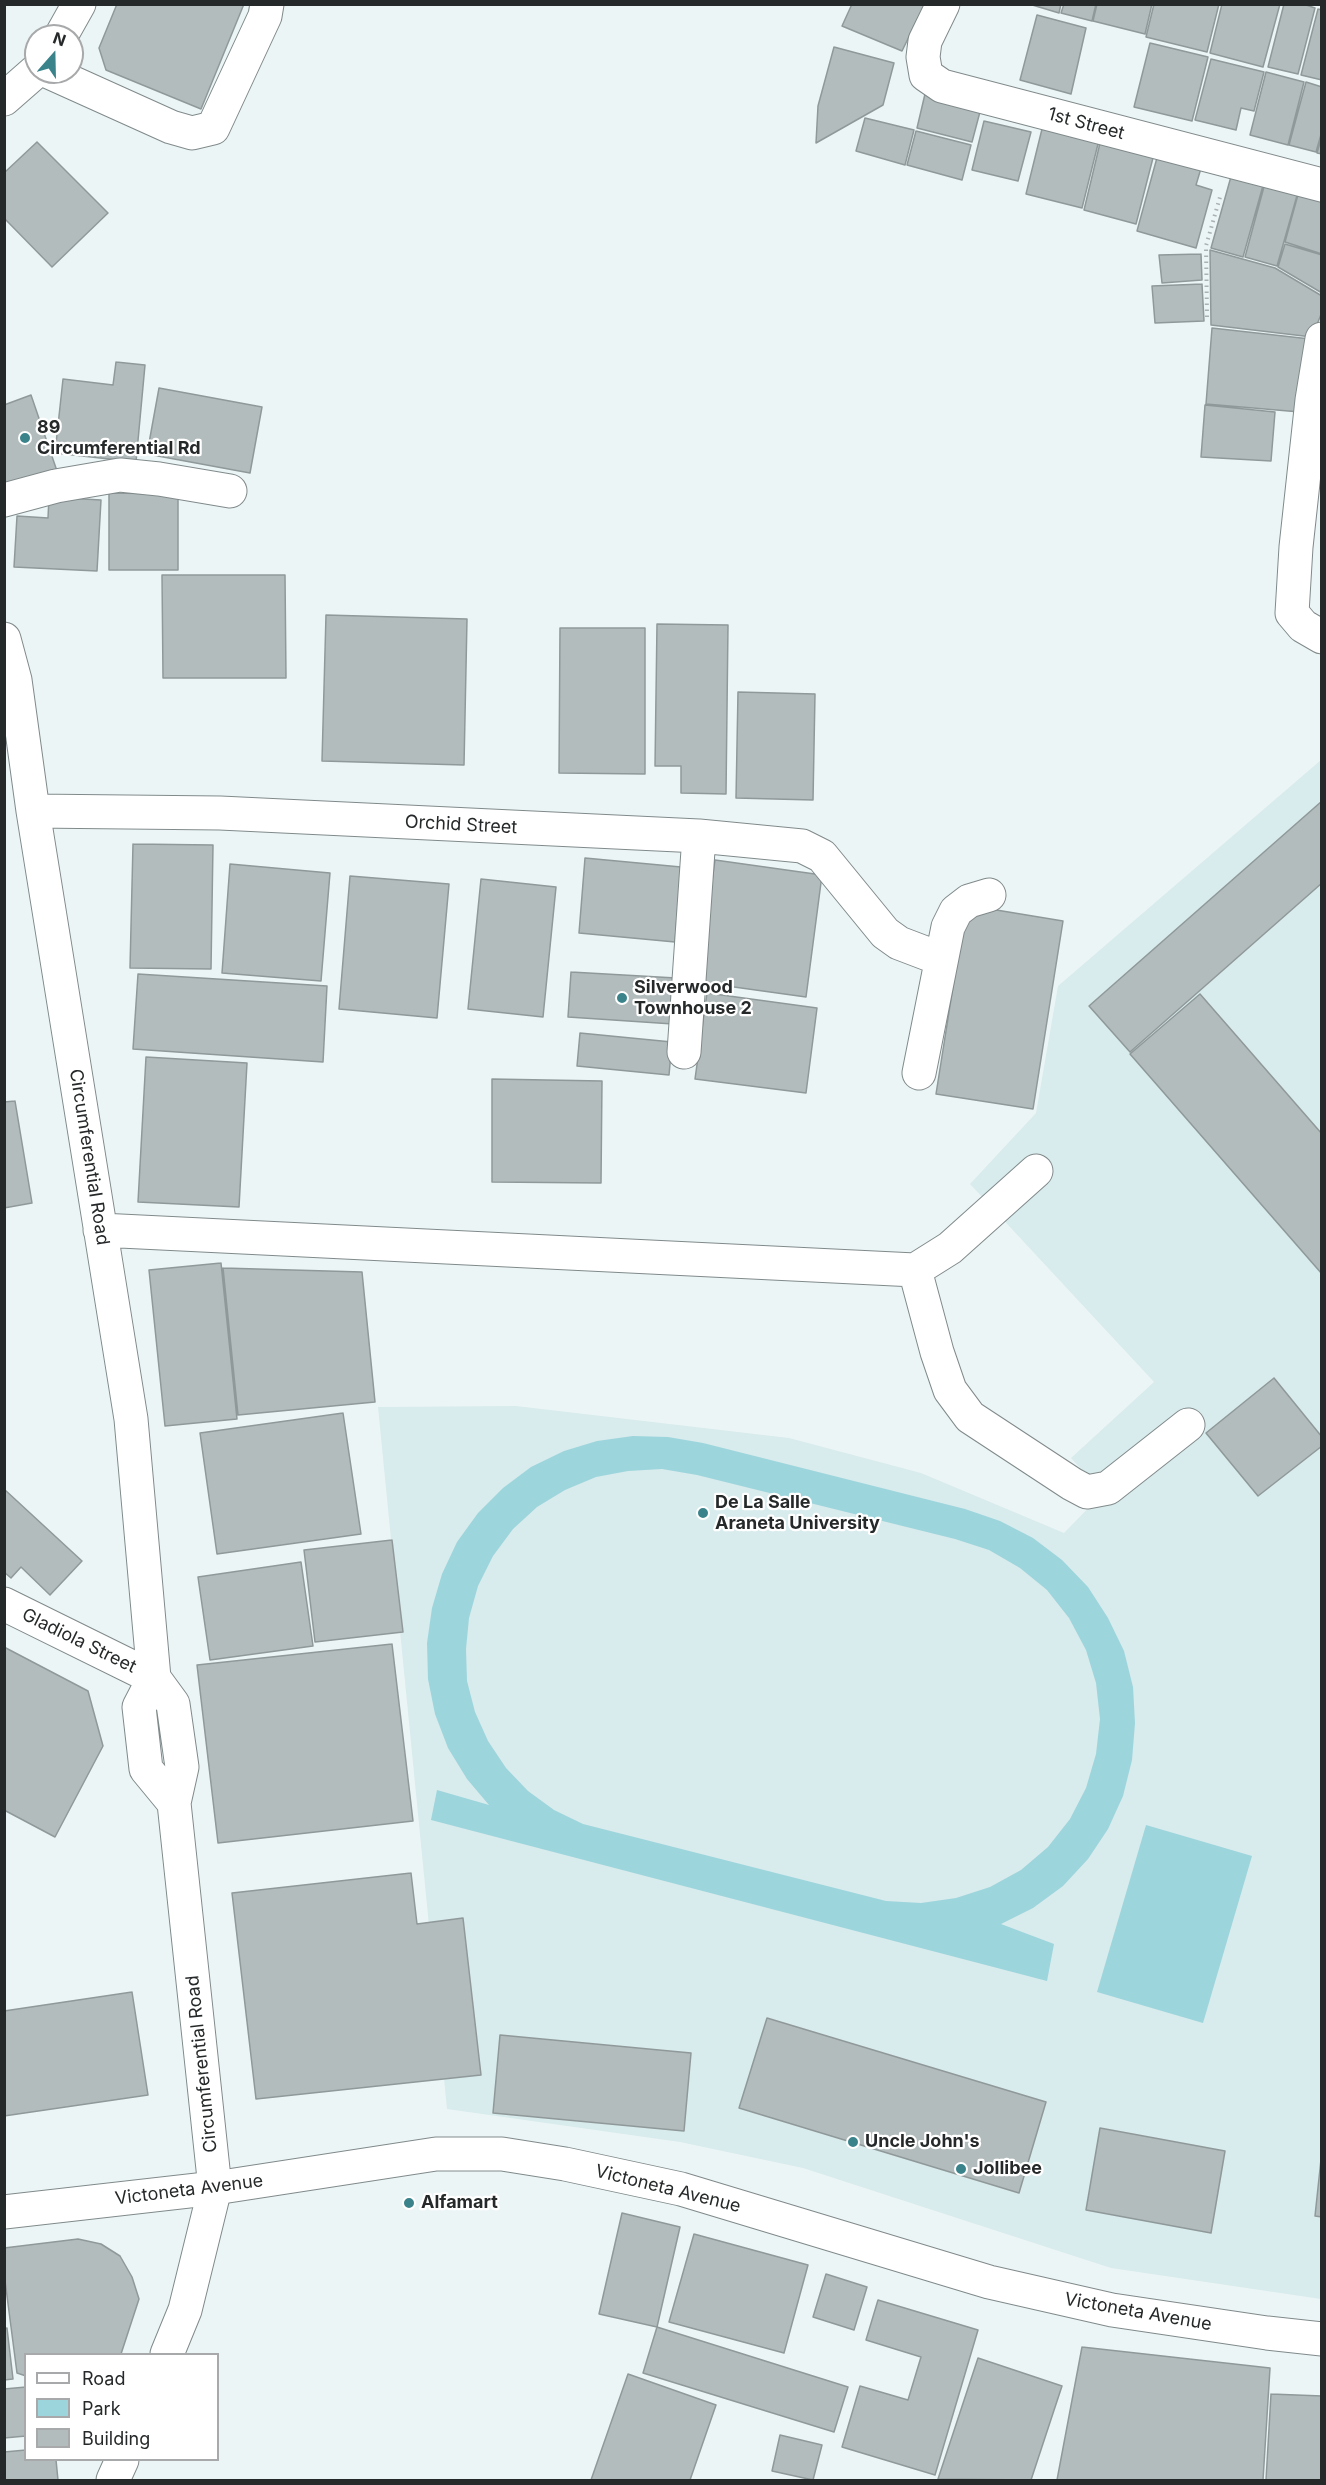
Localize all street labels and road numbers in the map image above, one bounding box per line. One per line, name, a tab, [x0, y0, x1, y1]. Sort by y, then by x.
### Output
street label: 1st Street	[1045, 103, 1127, 145]
street label: Orchid Street	[404, 811, 518, 839]
street label: Circumferential Road	[64, 1067, 114, 1247]
street label: Gladiola Street	[18, 1604, 140, 1678]
street label: Circumferential Road	[182, 1974, 222, 2154]
street label: Victoneta Avenue	[593, 2160, 743, 2218]
street label: Victoneta Avenue	[114, 2170, 264, 2210]
street label: Victoneta Avenue	[1063, 2288, 1213, 2336]

